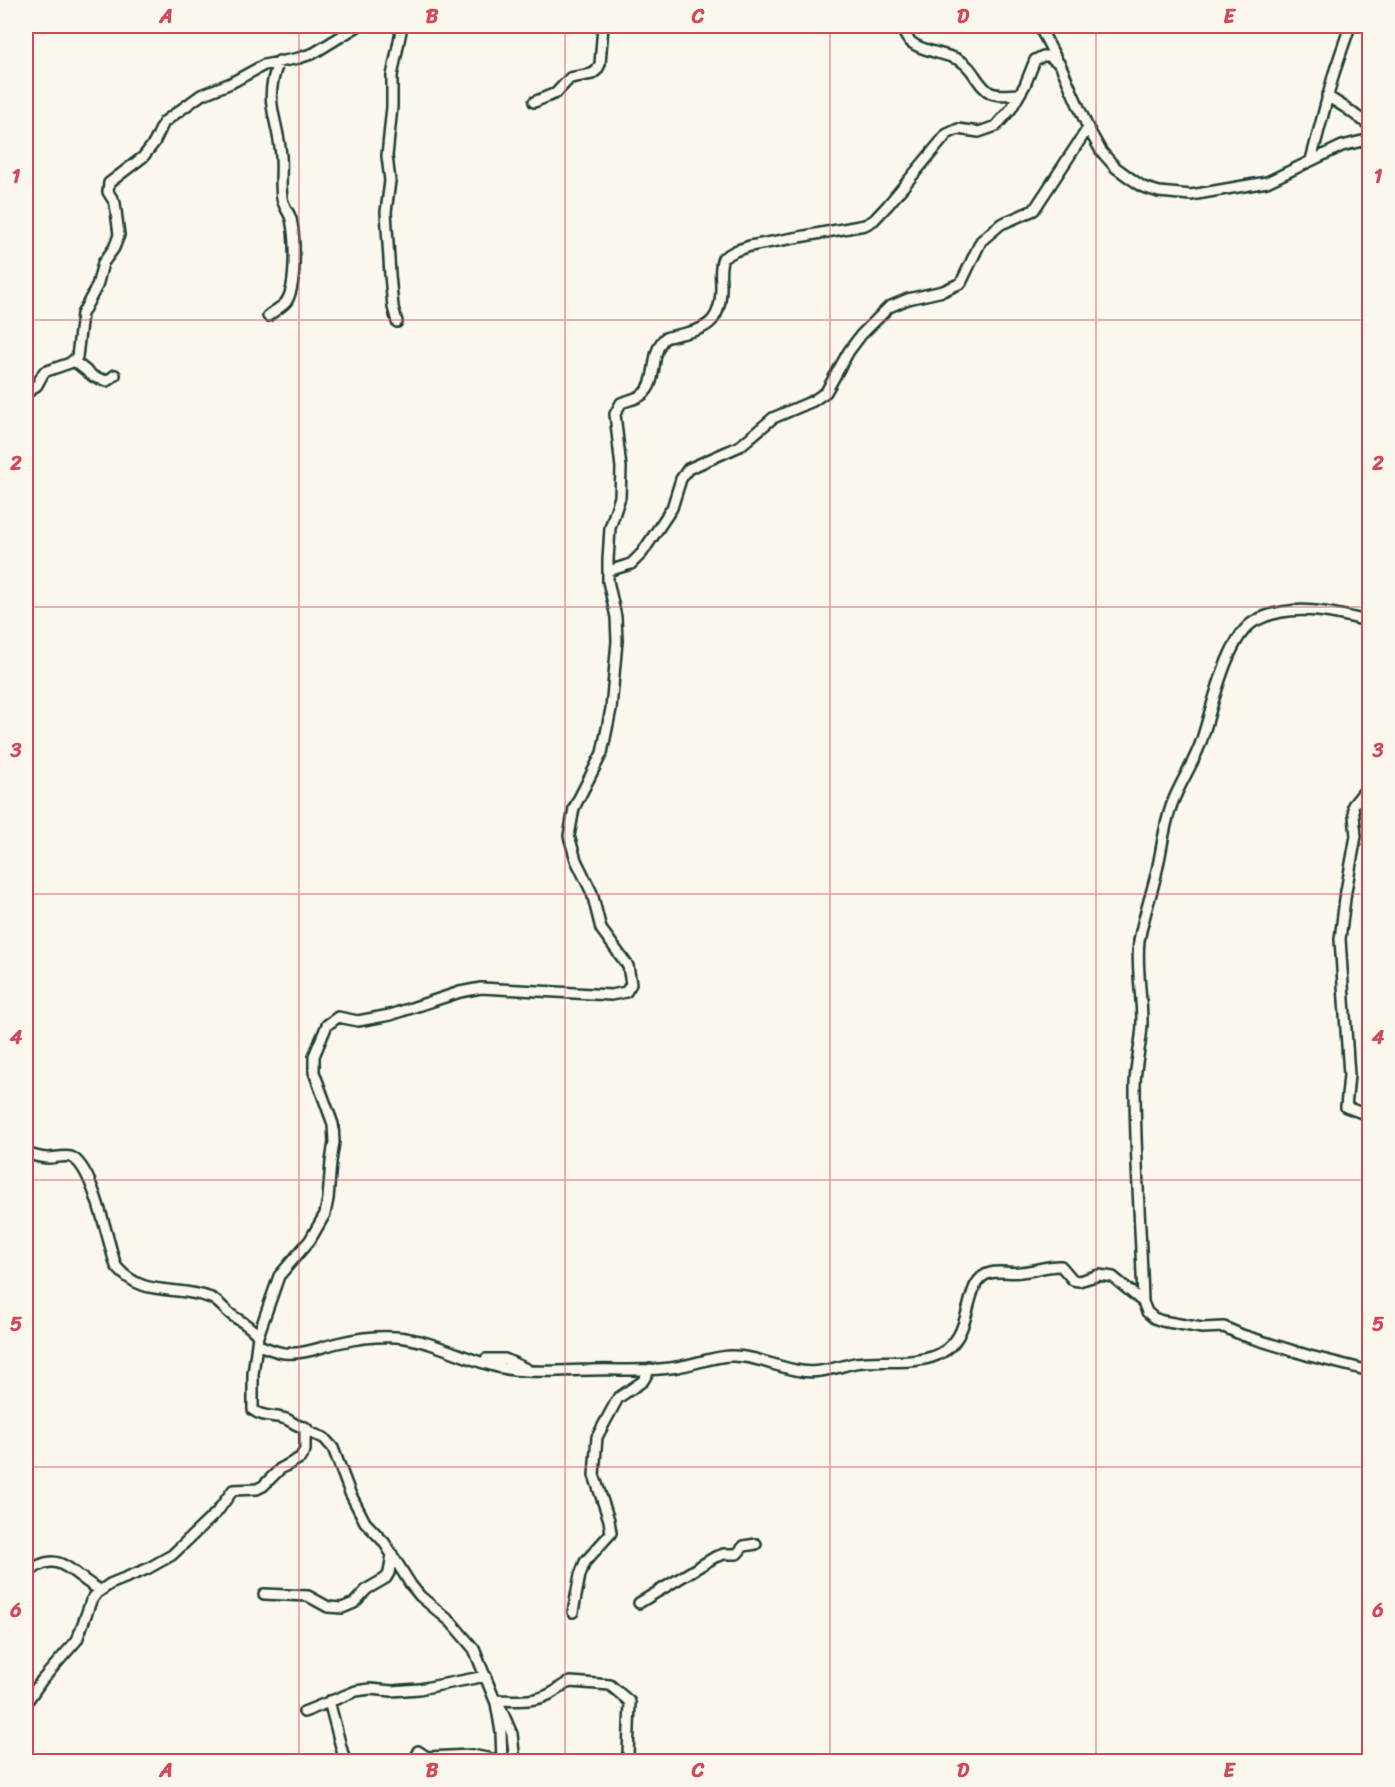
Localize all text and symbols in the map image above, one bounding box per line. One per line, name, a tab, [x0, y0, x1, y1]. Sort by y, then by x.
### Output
text: A	[158, 0, 173, 34]
text: B	[426, 0, 439, 34]
text: C	[691, 0, 705, 34]
text: D	[957, 0, 970, 34]
text: E	[1223, 0, 1236, 34]
text: 1	[12, 159, 21, 194]
text: 1	[1374, 159, 1383, 194]
text: 2	[9, 446, 22, 481]
text: 2	[1371, 446, 1384, 481]
text: 3	[10, 733, 22, 768]
text: 3	[1372, 733, 1384, 768]
text: 4	[9, 1020, 23, 1055]
text: 4	[1371, 1020, 1385, 1055]
text: 5	[10, 1307, 22, 1342]
text: 5	[1372, 1307, 1384, 1342]
text: 6	[9, 1593, 22, 1628]
text: 6	[1371, 1593, 1384, 1628]
text: A	[158, 1753, 173, 1787]
text: B	[426, 1753, 439, 1787]
text: C	[691, 1753, 705, 1787]
text: D	[957, 1753, 970, 1787]
text: E	[1223, 1753, 1236, 1787]

